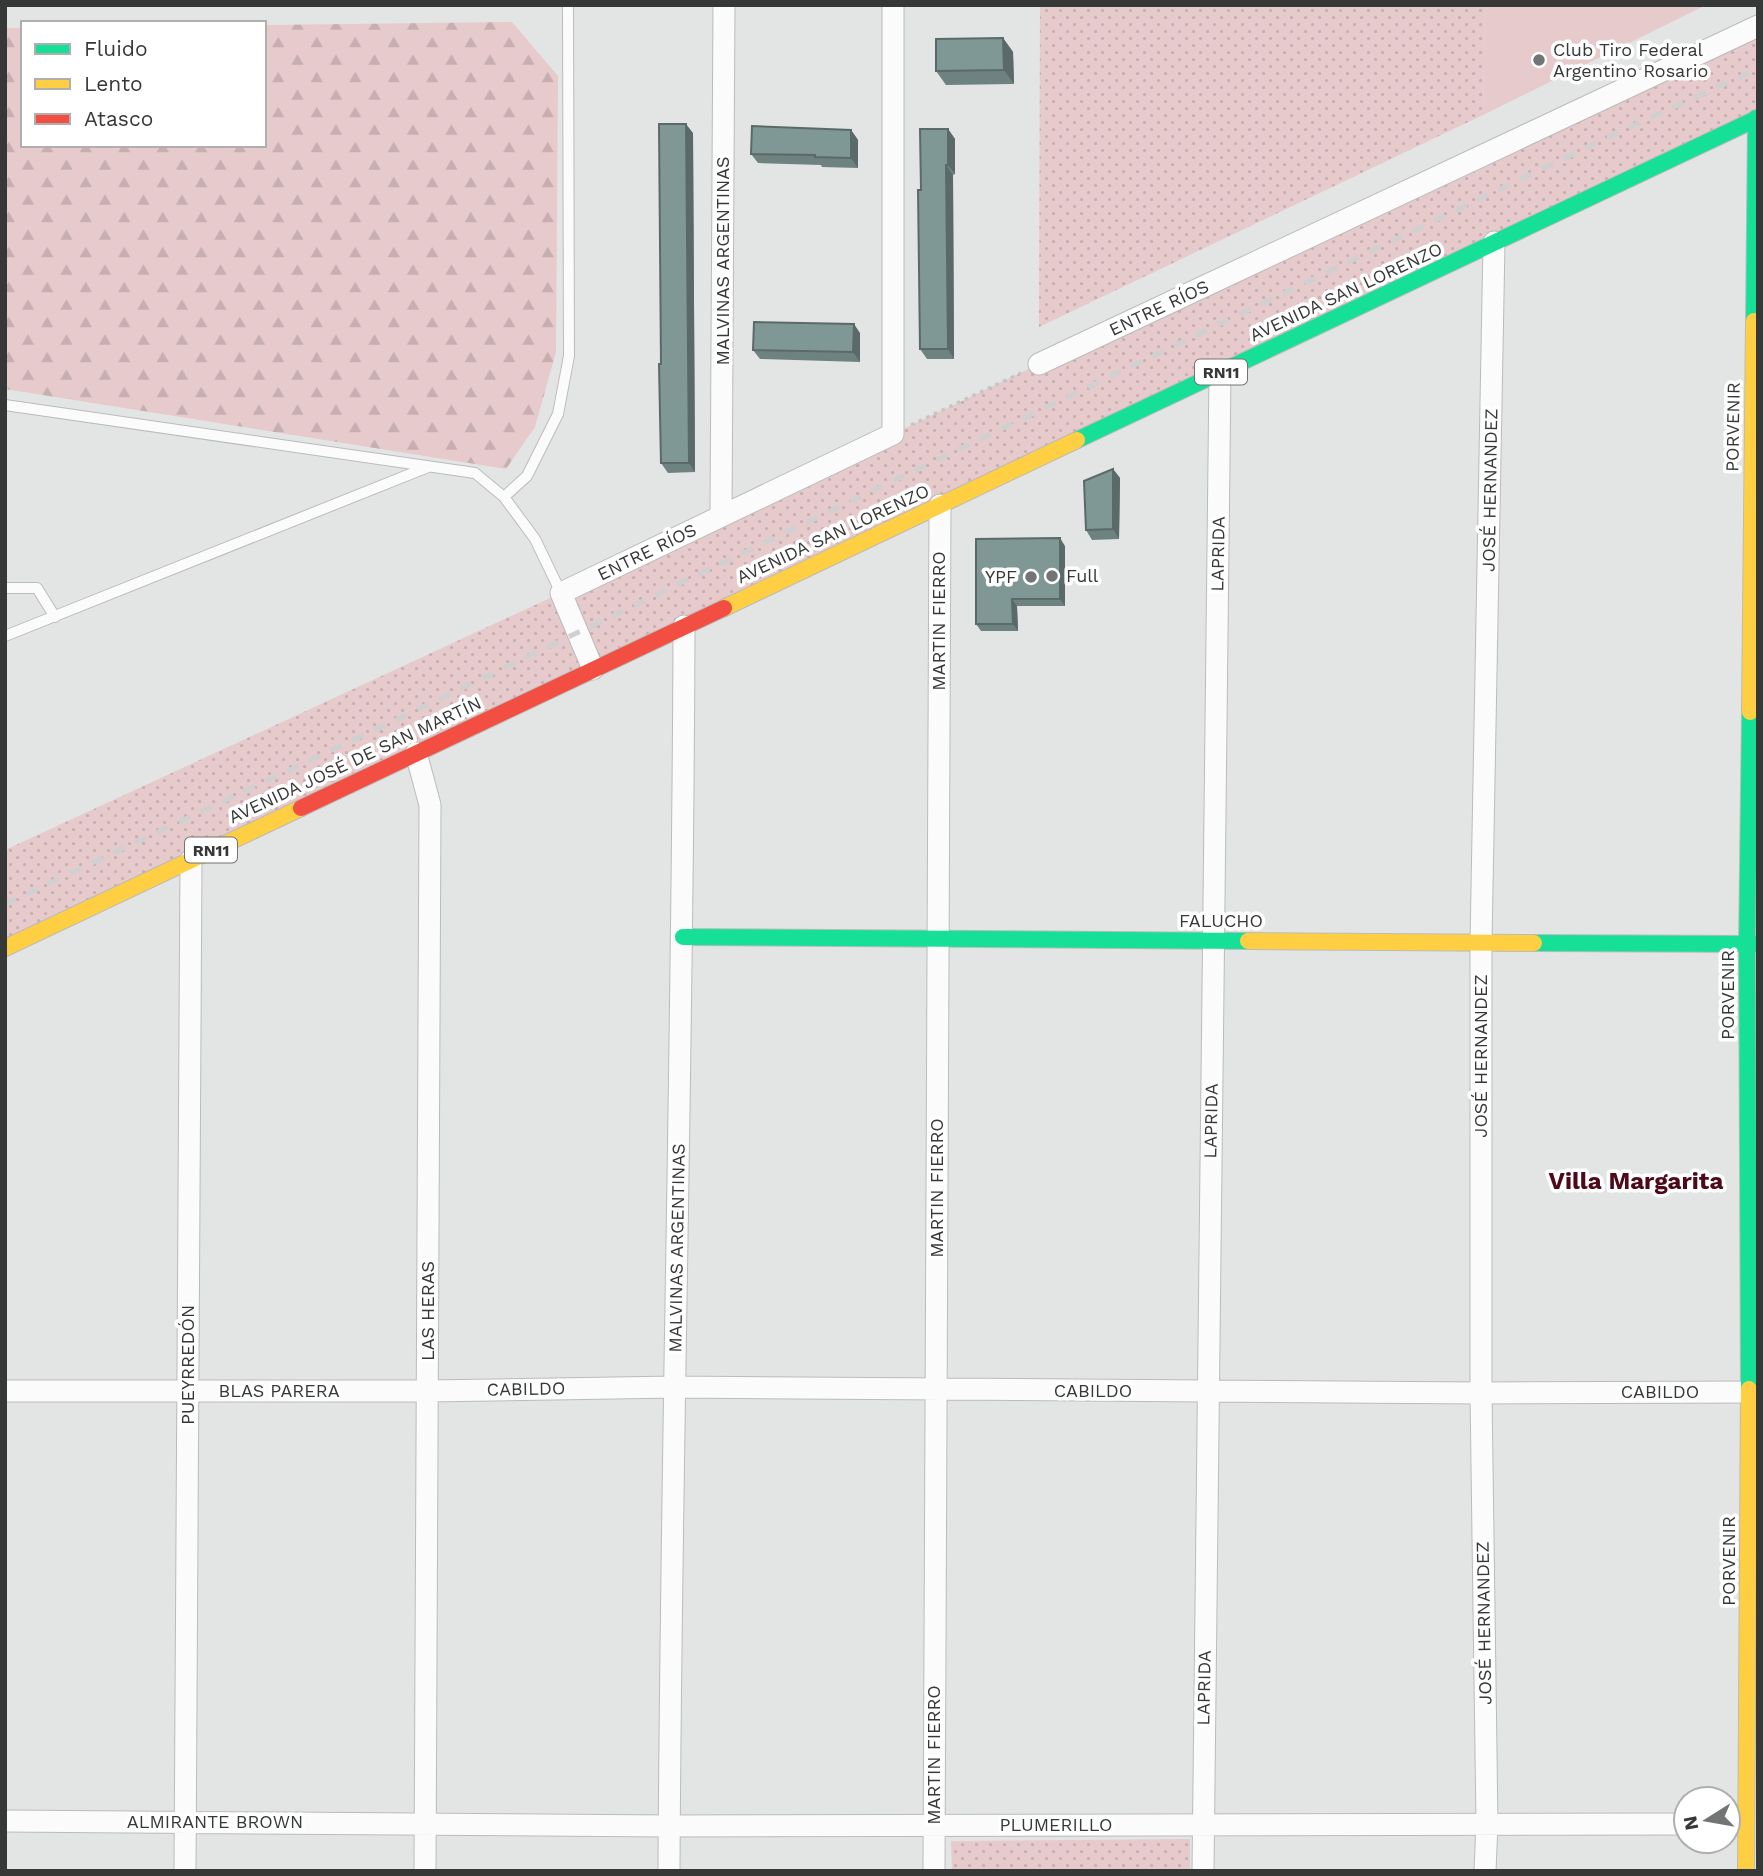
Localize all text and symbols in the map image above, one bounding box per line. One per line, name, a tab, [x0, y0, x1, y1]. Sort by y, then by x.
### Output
legend	[21, 21, 266, 147]
text: Fluido	[84, 36, 148, 61]
place label: Club Tiro Federal Argentino Rosario	[1553, 39, 1708, 81]
marker: Club Tiro Federal Argentino Rosario	[1531, 52, 1547, 68]
text: Lento	[84, 71, 143, 96]
text: Atasco	[84, 106, 153, 131]
street label: MALVINAS ARGENTINAS	[712, 156, 733, 366]
street label: AVENIDA SAN LORENZO	[1246, 238, 1445, 345]
street label: ENTRE RÍOS	[1106, 275, 1212, 340]
road number: RN11	[1195, 360, 1247, 384]
street label: PORVENIR	[1721, 382, 1744, 472]
street label: JOSÉ HERNANDEZ	[1478, 408, 1501, 572]
street label: AVENIDA SAN LORENZO	[733, 480, 932, 587]
street label: LAPRIDA	[1206, 516, 1229, 592]
street label: ENTRE RÍOS	[594, 519, 700, 585]
street label: MARTIN FIERRO	[928, 551, 949, 691]
place label: Full	[1066, 565, 1099, 586]
place label: YPF	[985, 566, 1017, 587]
marker: Full	[1044, 568, 1060, 584]
marker: YPF	[1023, 569, 1039, 585]
street label: AVENIDA JOSÉ DE SAN MARTÍN	[225, 692, 484, 827]
road number: RN11	[185, 838, 237, 862]
street label: FALUCHO	[1179, 910, 1263, 931]
street label: PORVENIR	[1717, 950, 1738, 1040]
street label: JOSÉ HERNANDEZ	[1470, 974, 1491, 1138]
street label: LAPRIDA	[1199, 1083, 1222, 1159]
street label: MARTIN FIERRO	[926, 1118, 947, 1258]
street label: MALVINAS ARGENTINAS	[664, 1143, 689, 1353]
district label: Villa Margarita	[1549, 1167, 1723, 1195]
street label: LAS HERAS	[417, 1261, 438, 1361]
street label: PUEYRREDÓN	[177, 1305, 198, 1425]
street label: CABILDO	[487, 1377, 565, 1400]
street label: BLAS PARERA	[218, 1380, 340, 1401]
street label: CABILDO	[1054, 1380, 1132, 1401]
street label: CABILDO	[1621, 1381, 1699, 1402]
street label: PORVENIR	[1718, 1516, 1739, 1606]
street label: JOSÉ HERNANDEZ	[1472, 1541, 1495, 1705]
street label: LAPRIDA	[1192, 1650, 1215, 1726]
street label: MARTIN FIERRO	[923, 1685, 944, 1825]
north arrow	[1672, 1785, 1742, 1855]
street label: ALMIRANTE BROWN	[127, 1811, 303, 1832]
street label: PLUMERILLO	[1000, 1814, 1112, 1835]
text: N	[1678, 1814, 1703, 1832]

